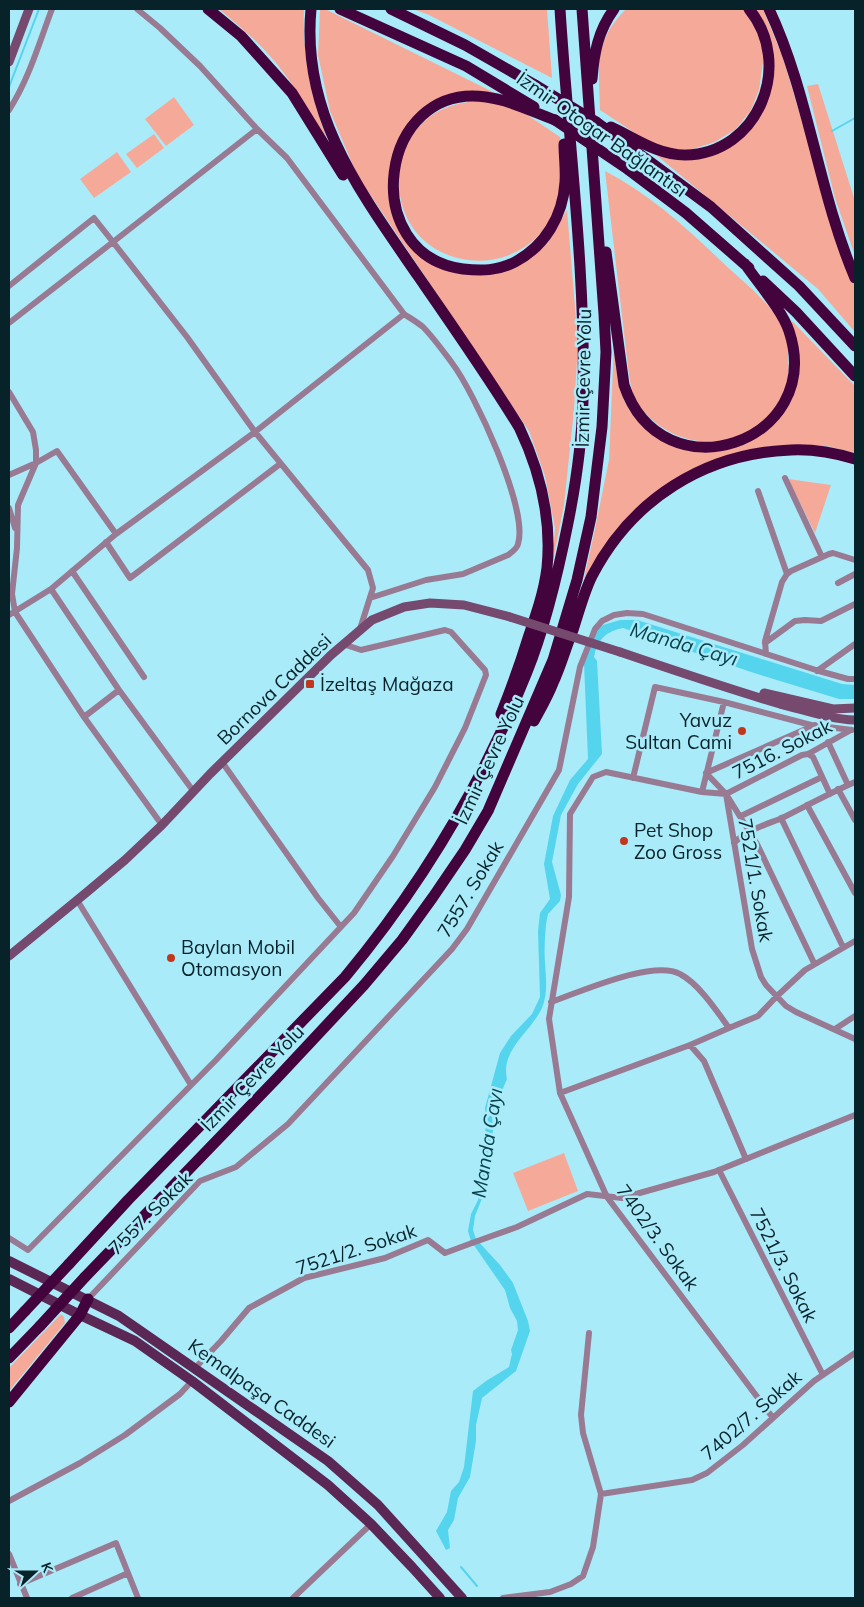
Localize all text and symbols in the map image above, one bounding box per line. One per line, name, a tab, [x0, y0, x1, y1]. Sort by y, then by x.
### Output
street label: İzmir Otogar Bağlantısı	[512, 66, 692, 202]
street label: İzmir Çevre Yolu	[570, 308, 596, 448]
water label: Manda Çayı	[627, 616, 741, 671]
street label: Bornova Caddesi	[212, 628, 336, 750]
place label: İzeltaş Mağaza	[320, 672, 454, 696]
marker: İzeltaş Mağaza	[304, 678, 316, 690]
street label: İzmir Çevre Yolu	[449, 692, 529, 828]
place label: Yavuz Sultan Cami	[625, 708, 732, 754]
street label: 7516. Sokak	[728, 714, 836, 784]
marker: Yavuz Sultan Cami	[736, 725, 748, 737]
street label: 7521/1. Sokak	[733, 816, 779, 944]
place label: Pet Shop Zoo Gross	[634, 818, 722, 864]
marker: Pet Shop Zoo Gross	[618, 835, 630, 847]
street label: 7557. Sokak	[432, 836, 508, 942]
place label: Baylan Mobil Otomasyon	[181, 935, 295, 981]
marker: Baylan Mobil Otomasyon	[165, 952, 177, 964]
street label: İzmir Çevre Yolu	[195, 1020, 309, 1136]
water label: Manda Çayı	[465, 1086, 508, 1200]
street label: 7557. Sokak	[103, 1166, 197, 1260]
street label: 7402/3. Sokak	[611, 1179, 705, 1295]
street label: 7521/3. Sokak	[745, 1204, 823, 1326]
street label: 7521/2. Sokak	[293, 1218, 419, 1280]
street label: Kemalpaşa Caddesi	[184, 1333, 340, 1453]
street label: 7402/7. Sokak	[696, 1365, 806, 1465]
north arrow	[10, 1547, 60, 1597]
text: K	[37, 1560, 57, 1576]

